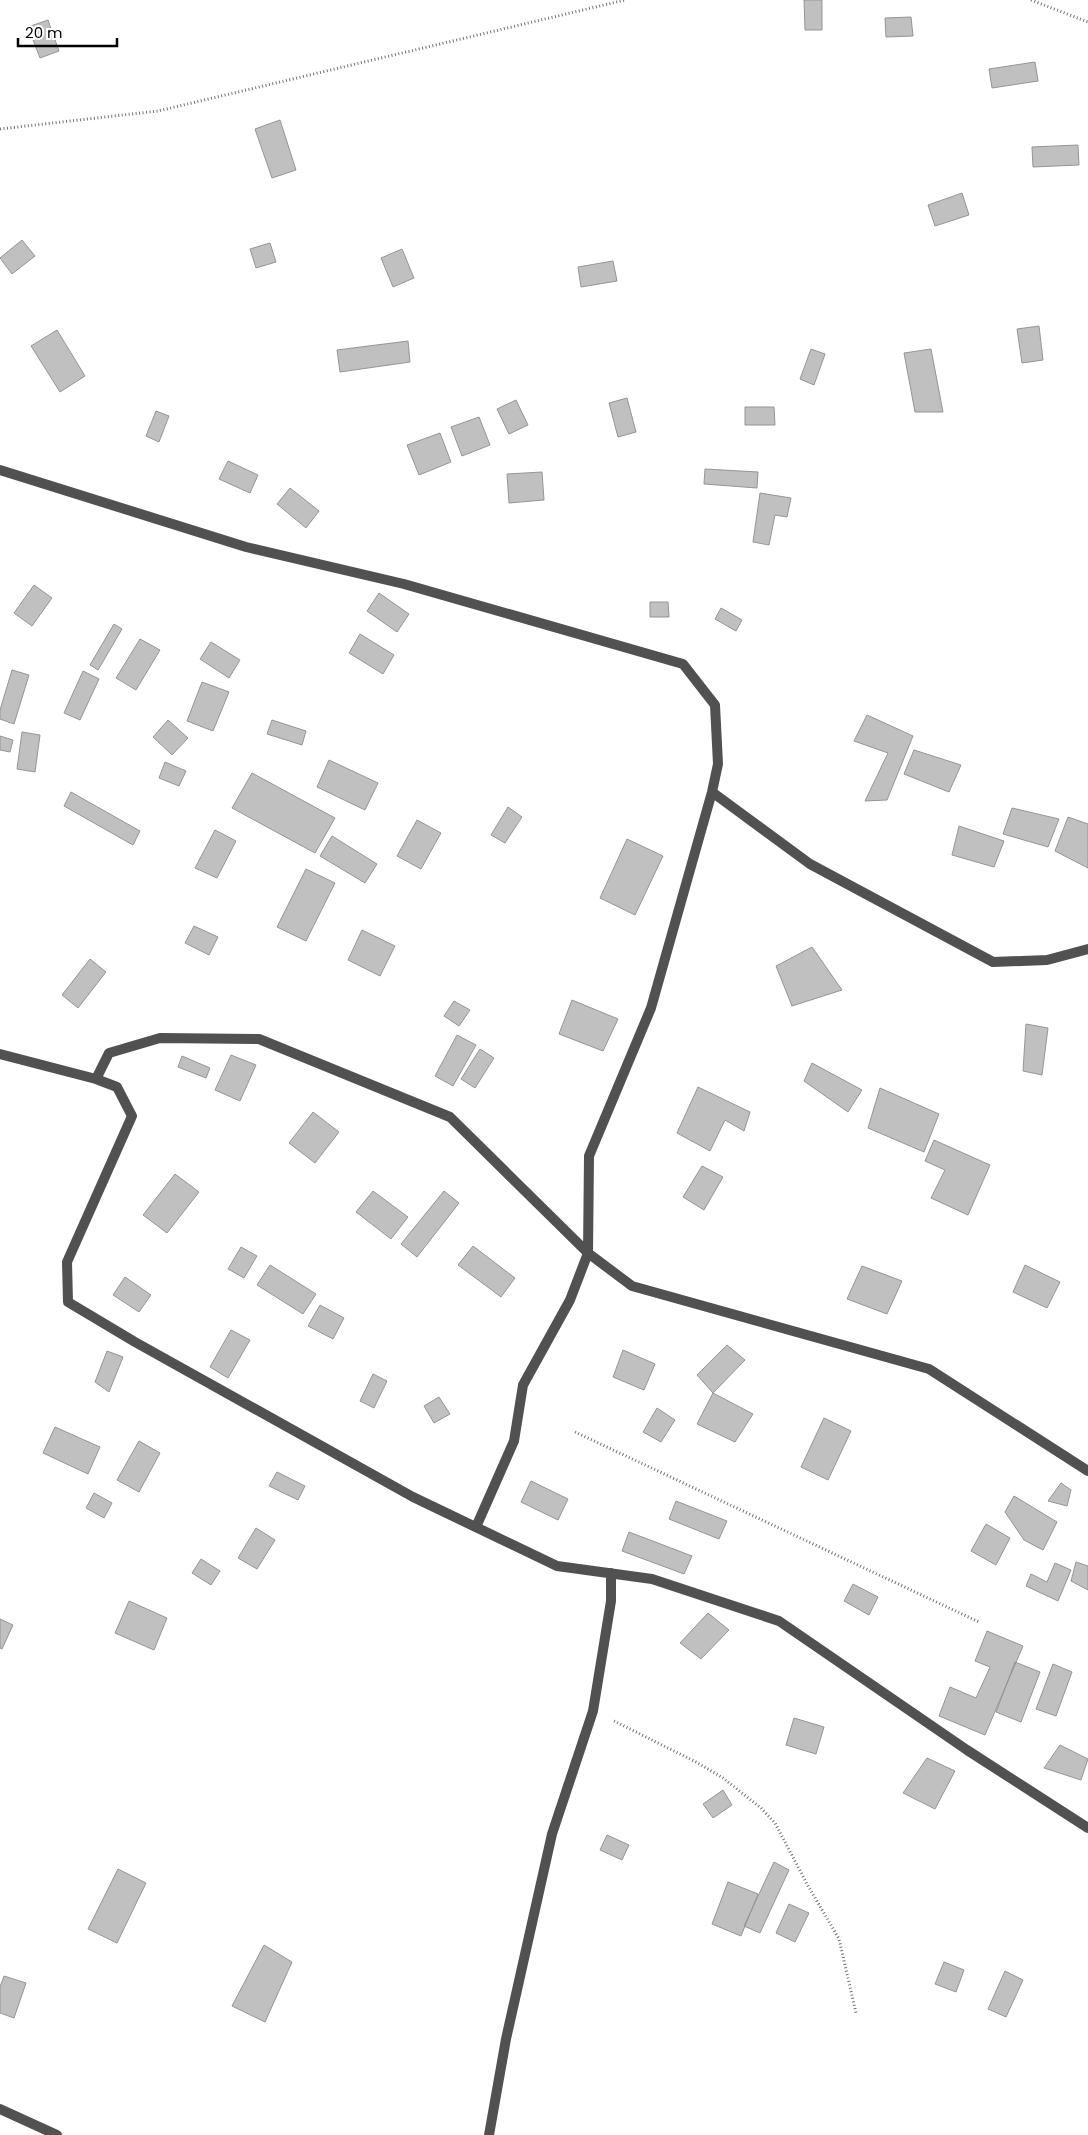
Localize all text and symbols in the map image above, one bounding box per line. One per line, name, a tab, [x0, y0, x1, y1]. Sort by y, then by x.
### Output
scale bar	[18, 15, 116, 47]
text: 20 m	[25, 22, 63, 43]

